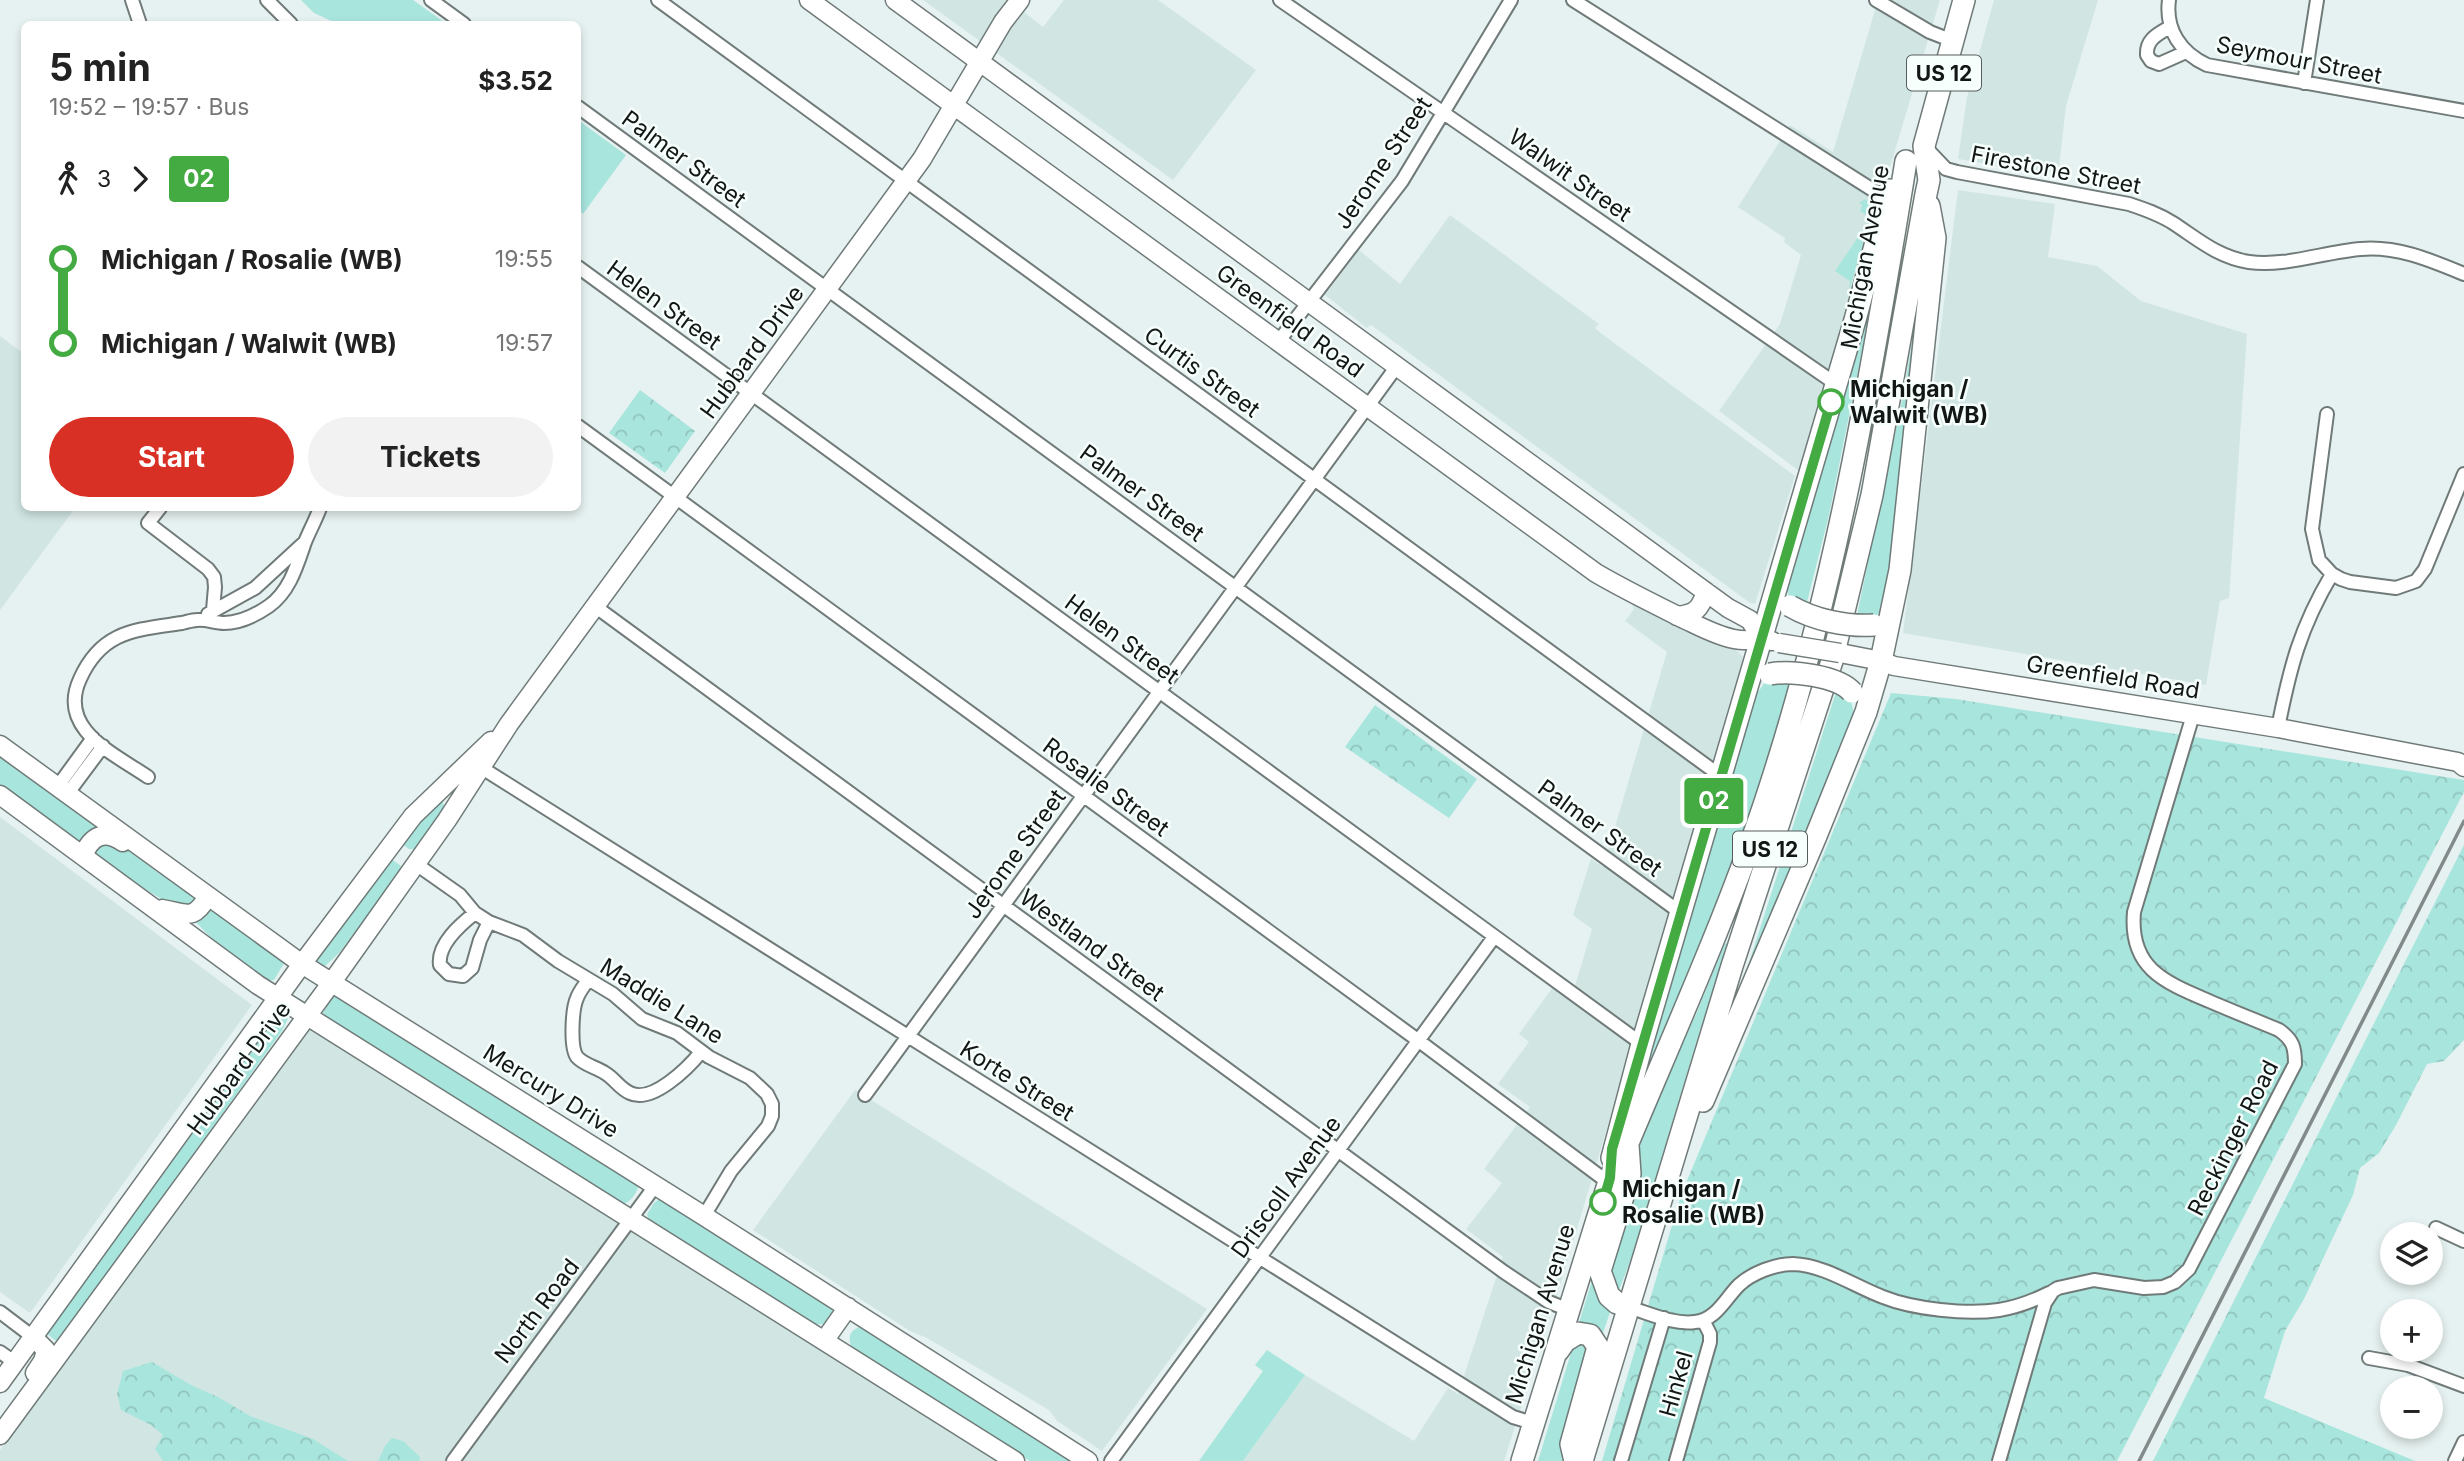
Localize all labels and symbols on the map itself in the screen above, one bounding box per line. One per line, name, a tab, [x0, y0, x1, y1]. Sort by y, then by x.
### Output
street label: Seymour Street	[2214, 30, 2385, 90]
road number: US 12	[1907, 56, 1981, 90]
street label: Jerome Street	[1328, 91, 1438, 234]
street label: Palmer Street	[616, 105, 752, 214]
street label: Walwit Street	[1503, 122, 1637, 228]
street label: Firestone Street	[1969, 140, 2144, 200]
street label: Michigan Avenue	[1835, 163, 1895, 351]
street label: Helen Street	[601, 254, 727, 356]
street label: Greenfield Road	[1211, 258, 1369, 384]
street label: Hubbard Drive	[694, 280, 810, 424]
street label: Curtis Street	[1139, 321, 1266, 424]
place label: Michigan / Walwit (WB)	[1850, 375, 1988, 429]
marker: Michigan / Walwit (WB)	[1818, 389, 1844, 415]
street label: Palmer Street	[1074, 439, 1210, 548]
street label: Helen Street	[1059, 588, 1185, 690]
street label: Greenfield Road	[2024, 649, 2202, 705]
street label: Rosalie Street	[1037, 732, 1175, 842]
street label: Palmer Street	[1532, 774, 1668, 883]
line badge: 02	[1682, 778, 1746, 824]
street label: Jerome Street	[959, 783, 1072, 924]
road number: US 12	[1733, 832, 1807, 866]
street label: Westland Street	[1014, 883, 1170, 1007]
street label: Maddie Lane	[595, 952, 729, 1050]
street label: Hubbard Drive	[181, 996, 297, 1140]
street label: Korte Street	[955, 1035, 1080, 1127]
street label: Mercury Drive	[478, 1038, 624, 1144]
street label: Reckinger Road	[2182, 1055, 2284, 1221]
street label: Driscoll Avenue	[1225, 1111, 1347, 1263]
place label: Michigan / Rosalie (WB)	[1622, 1175, 1765, 1229]
marker: Michigan / Rosalie (WB)	[1590, 1189, 1616, 1215]
street label: Michigan Avenue	[1499, 1221, 1581, 1407]
street label: North Road	[489, 1253, 585, 1369]
street label: Hinkel	[1653, 1348, 1699, 1420]

